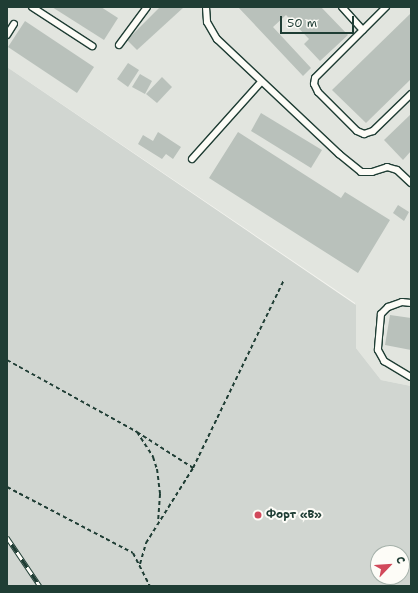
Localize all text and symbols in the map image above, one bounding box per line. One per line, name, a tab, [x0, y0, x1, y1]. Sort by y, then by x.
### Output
scale bar	[282, 8, 356, 34]
text: 50 m	[287, 15, 317, 31]
place label: Форт «В»	[266, 508, 322, 522]
marker: Форт «В»	[253, 510, 263, 520]
north arrow	[370, 545, 410, 585]
text: С	[392, 554, 409, 566]

